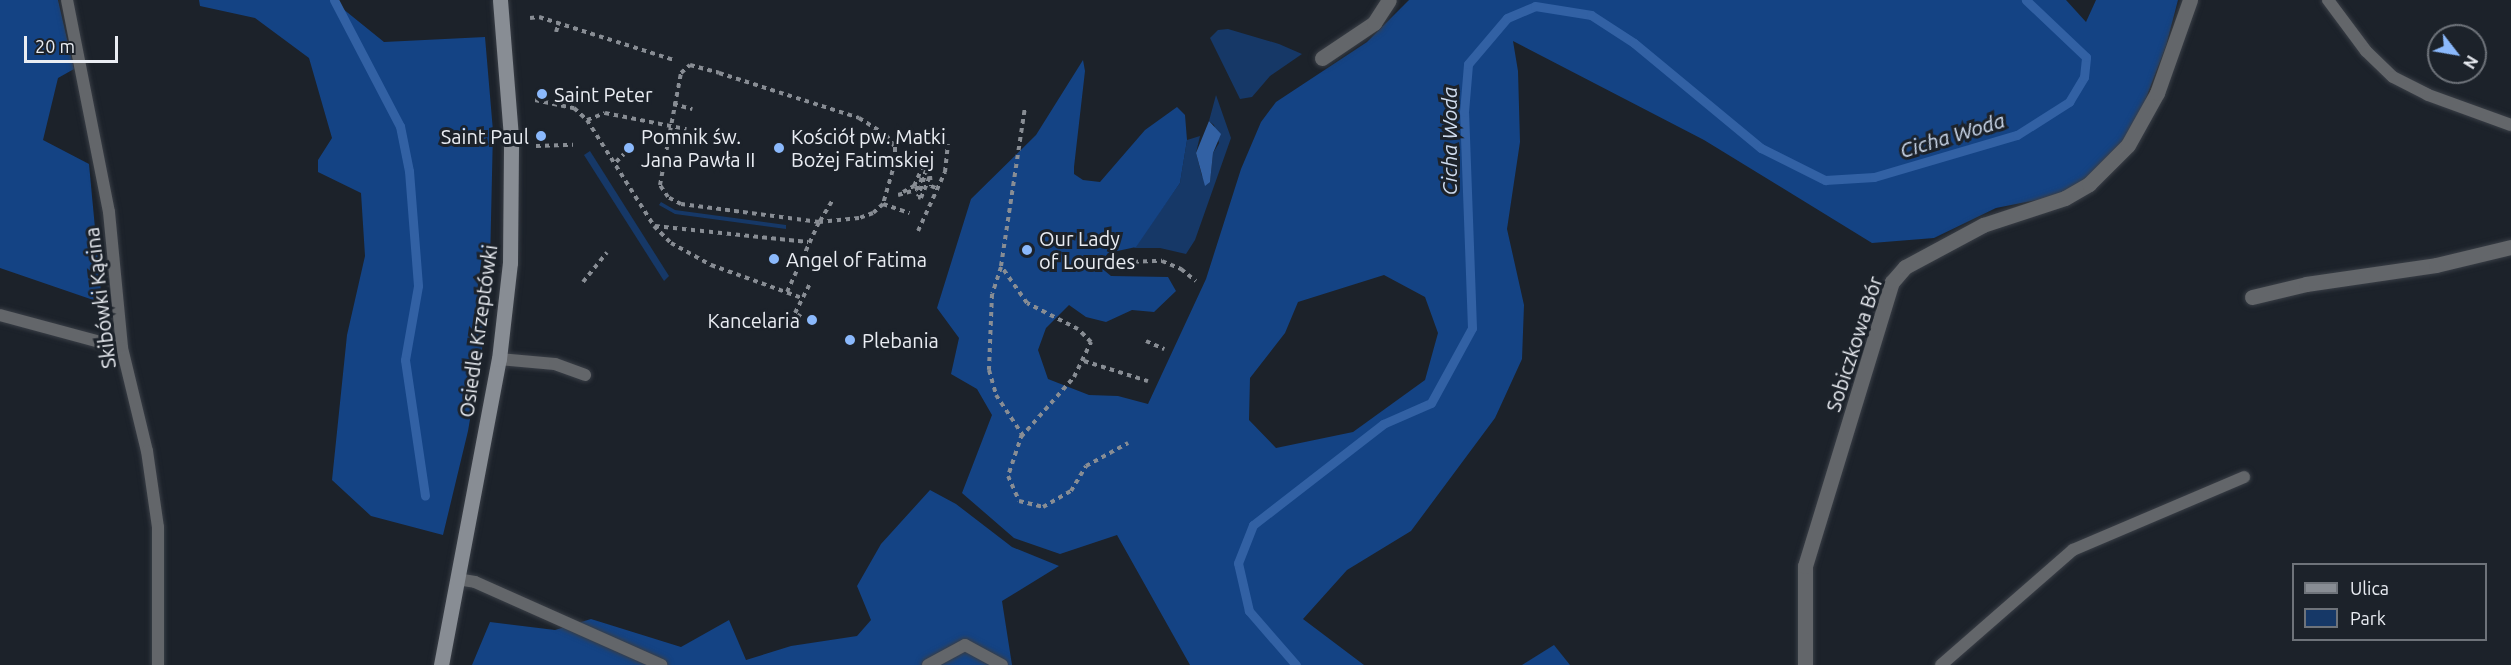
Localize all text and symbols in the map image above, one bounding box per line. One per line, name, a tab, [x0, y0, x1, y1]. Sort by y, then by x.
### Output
scale bar	[27, 24, 122, 62]
north arrow	[2427, 24, 2487, 84]
text: 20 m	[35, 36, 75, 56]
text: N	[2460, 52, 2482, 72]
place label: Saint Peter	[554, 82, 653, 106]
marker: Saint Peter	[535, 87, 549, 101]
water label: Cicha Woda	[1436, 87, 1462, 195]
water label: Cicha Woda	[1896, 107, 2008, 163]
place label: Saint Paul	[441, 124, 529, 148]
place label: Pomnik św. Jana Pawła II	[641, 124, 755, 171]
place label: Kościół pw. Matki Bożej Fatimskiej	[791, 124, 946, 171]
marker: Saint Paul	[534, 129, 548, 143]
marker: Pomnik św. Jana Pawła II	[622, 141, 636, 155]
marker: Kościół pw. Matki Bożej Fatimskiej	[772, 141, 786, 155]
street label: Skibówki Kącina	[79, 226, 121, 370]
place label: Our Lady of Lourdes	[1039, 226, 1135, 273]
street label: Osiedle Krzeptówki	[454, 243, 502, 419]
marker: Our Lady of Lourdes	[1020, 243, 1034, 257]
place label: Angel of Fatima	[786, 247, 927, 271]
marker: Angel of Fatima	[767, 252, 781, 266]
street label: Sobiczkowa Bór	[1821, 273, 1887, 415]
place label: Kancelaria	[708, 308, 800, 332]
marker: Kancelaria	[805, 313, 819, 327]
place label: Plebania	[862, 328, 939, 352]
marker: Plebania	[843, 333, 857, 347]
legend	[2292, 563, 2487, 641]
text: Ulica	[2350, 578, 2389, 598]
text: Park	[2350, 608, 2386, 628]

